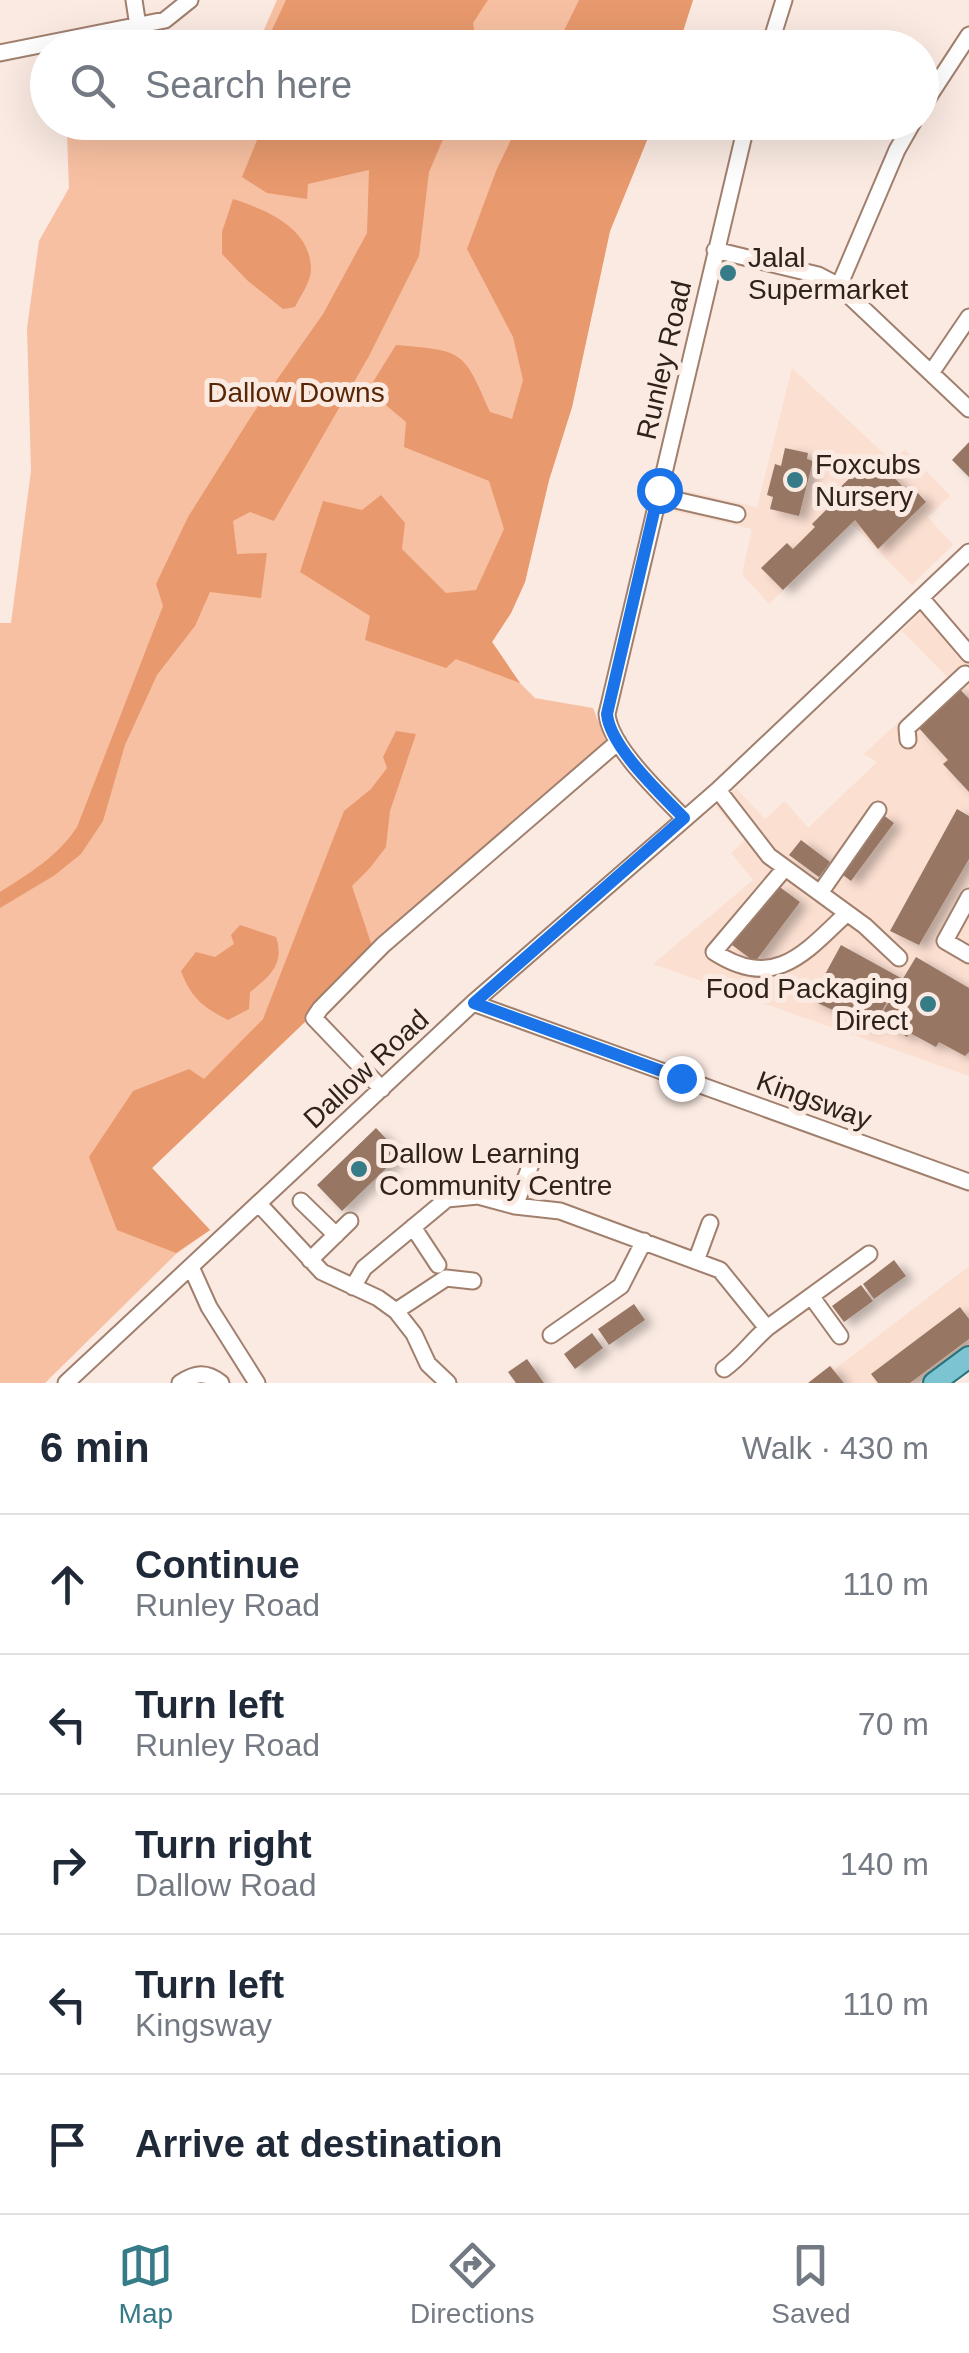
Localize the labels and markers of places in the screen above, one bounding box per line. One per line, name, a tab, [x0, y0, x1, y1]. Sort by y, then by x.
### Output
place label: Jalal Supermarket	[748, 242, 909, 305]
marker: Jalal Supermarket	[717, 262, 739, 284]
place label: Foxcubs Nursery	[815, 449, 921, 512]
marker: Foxcubs Nursery	[784, 469, 806, 491]
place label: Food Packaging Direct	[706, 973, 908, 1036]
marker: Food Packaging Direct	[917, 993, 939, 1015]
place label: Dallow Learning Community Centre	[379, 1138, 612, 1201]
marker: Dallow Learning Community Centre	[348, 1158, 370, 1180]

